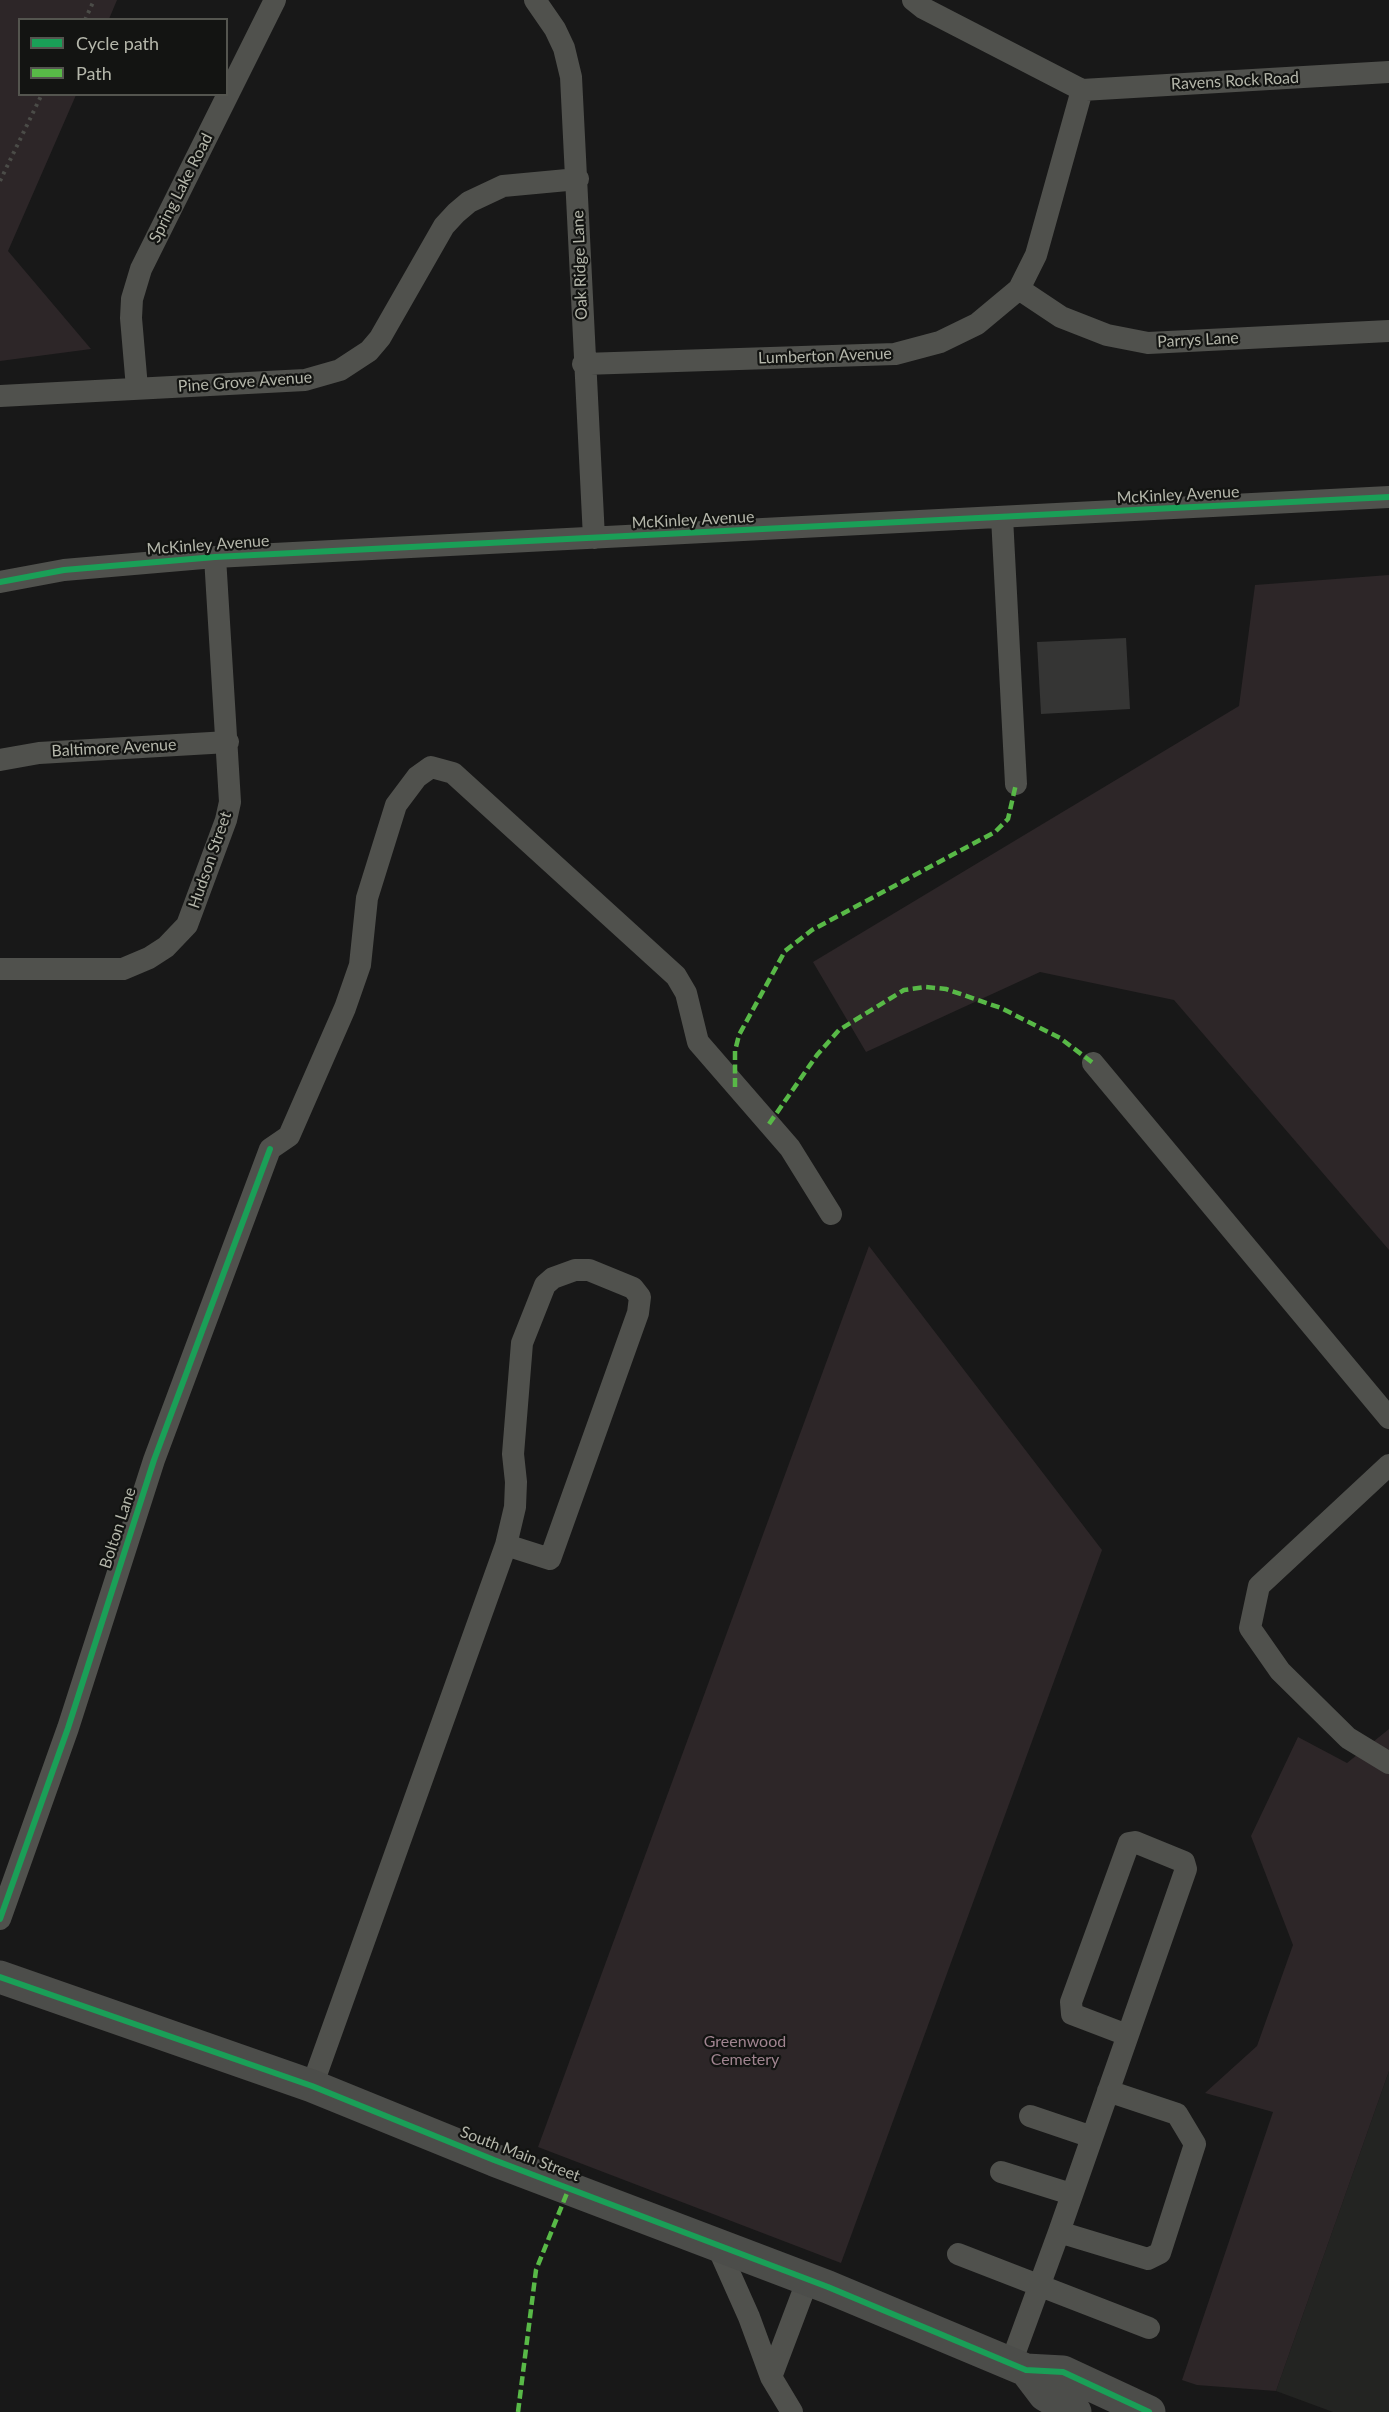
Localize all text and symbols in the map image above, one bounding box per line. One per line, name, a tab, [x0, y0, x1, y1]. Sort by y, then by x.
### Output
legend	[18, 18, 228, 96]
text: Cycle path	[76, 32, 159, 54]
text: Path	[76, 62, 112, 84]
street label: Ravens Rock Road	[1171, 68, 1299, 94]
street label: Spring Lake Road	[145, 130, 217, 246]
street label: Oak Ridge Lane	[568, 210, 592, 320]
street label: Parrys Lane	[1157, 328, 1239, 352]
street label: Lumberton Avenue	[758, 344, 892, 368]
street label: Pine Grove Avenue	[177, 368, 313, 396]
street label: McKinley Avenue	[1116, 482, 1240, 508]
street label: McKinley Avenue	[631, 507, 755, 533]
street label: McKinley Avenue	[146, 531, 270, 559]
street label: Baltimore Avenue	[51, 735, 177, 761]
street label: Hudson Street	[184, 809, 236, 911]
street label: Bolton Lane	[96, 1485, 140, 1571]
park label: Greenwood Cemetery	[704, 2032, 786, 2070]
street label: South Main Street	[457, 2122, 583, 2186]

